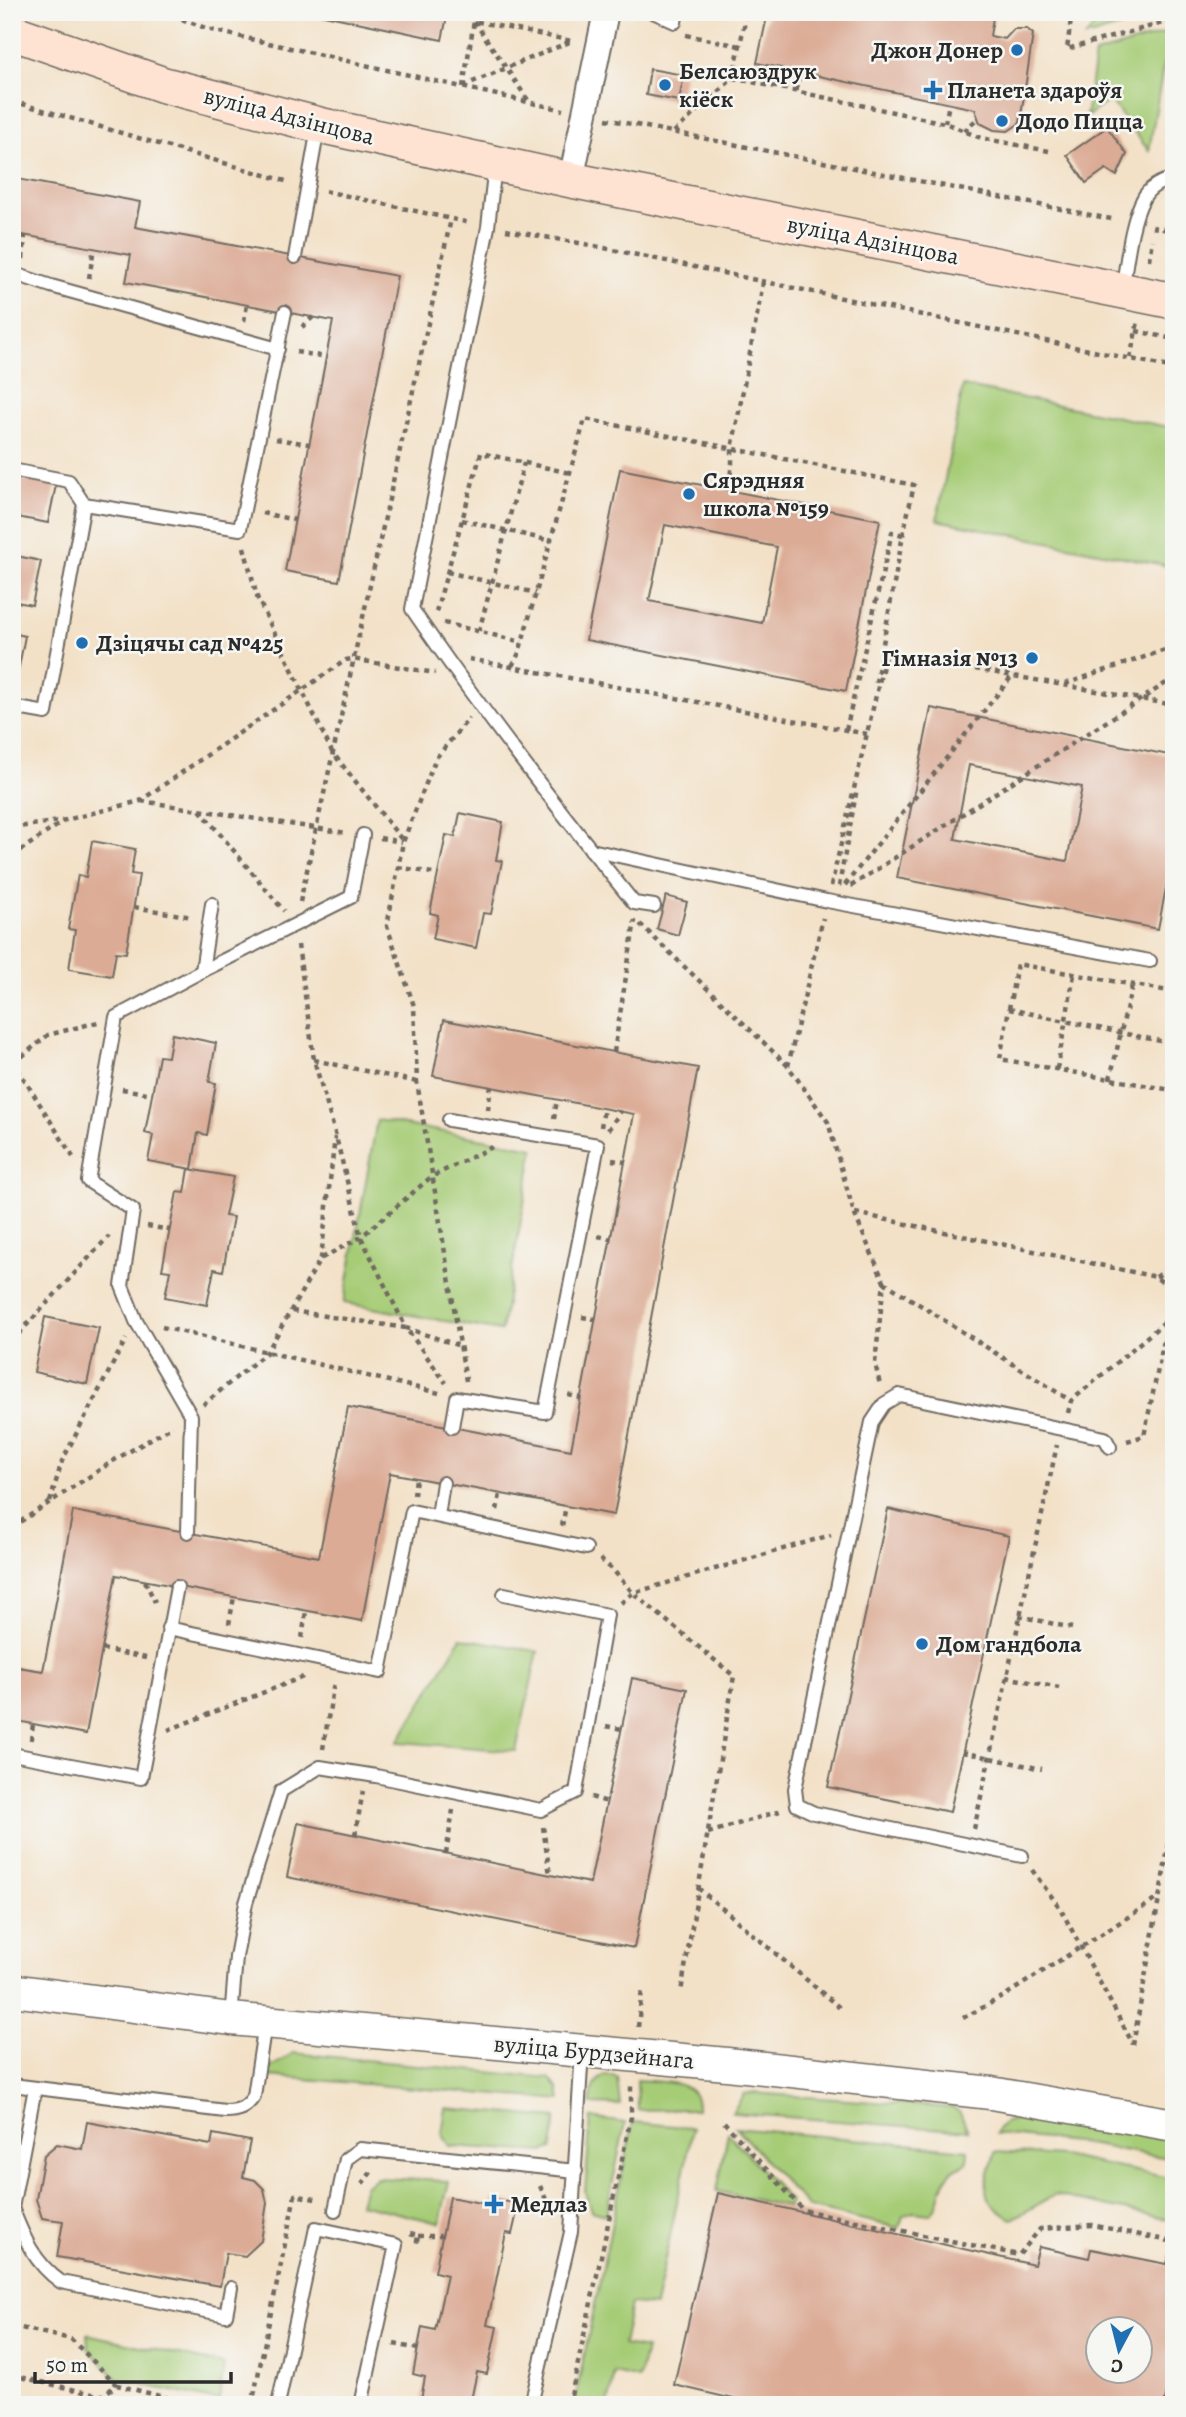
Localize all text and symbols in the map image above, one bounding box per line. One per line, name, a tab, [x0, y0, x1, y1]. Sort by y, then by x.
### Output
place label: Джон Донер	[871, 34, 1003, 66]
marker: Джон Донер	[1009, 42, 1025, 58]
place label: Белсаюздрук кіёск	[679, 55, 817, 115]
place label: Планета здароўя	[947, 74, 1122, 106]
marker: Белсаюздрук кіёск	[657, 77, 673, 93]
street label: вуліца Адзінцова	[200, 79, 378, 153]
marker: Планета здароўя	[925, 82, 941, 98]
place label: Додо Пицца	[1016, 105, 1144, 137]
marker: Додо Пицца	[994, 113, 1010, 129]
street label: вуліца Адзінцова	[784, 208, 962, 272]
place label: Сярэдняя школа №159	[703, 464, 829, 524]
marker: Сярэдняя школа №159	[681, 486, 697, 502]
place label: Дзіцячы сад №425	[96, 627, 284, 659]
marker: Дзіцячы сад №425	[74, 635, 90, 651]
place label: Гімназія №13	[881, 642, 1018, 674]
marker: Гімназія №13	[1024, 650, 1040, 666]
place label: Дом гандбола	[936, 1628, 1082, 1660]
marker: Дом гандбола	[914, 1636, 930, 1652]
street label: вуліца Бурдзейнага	[492, 2027, 696, 2077]
place label: Медлаз	[510, 2188, 587, 2220]
marker: Медлаз	[484, 2194, 504, 2214]
north arrow	[1084, 2316, 1154, 2386]
scale bar	[35, 2340, 231, 2384]
text: 50 m	[46, 2351, 88, 2379]
text: С	[1110, 2352, 1124, 2379]

